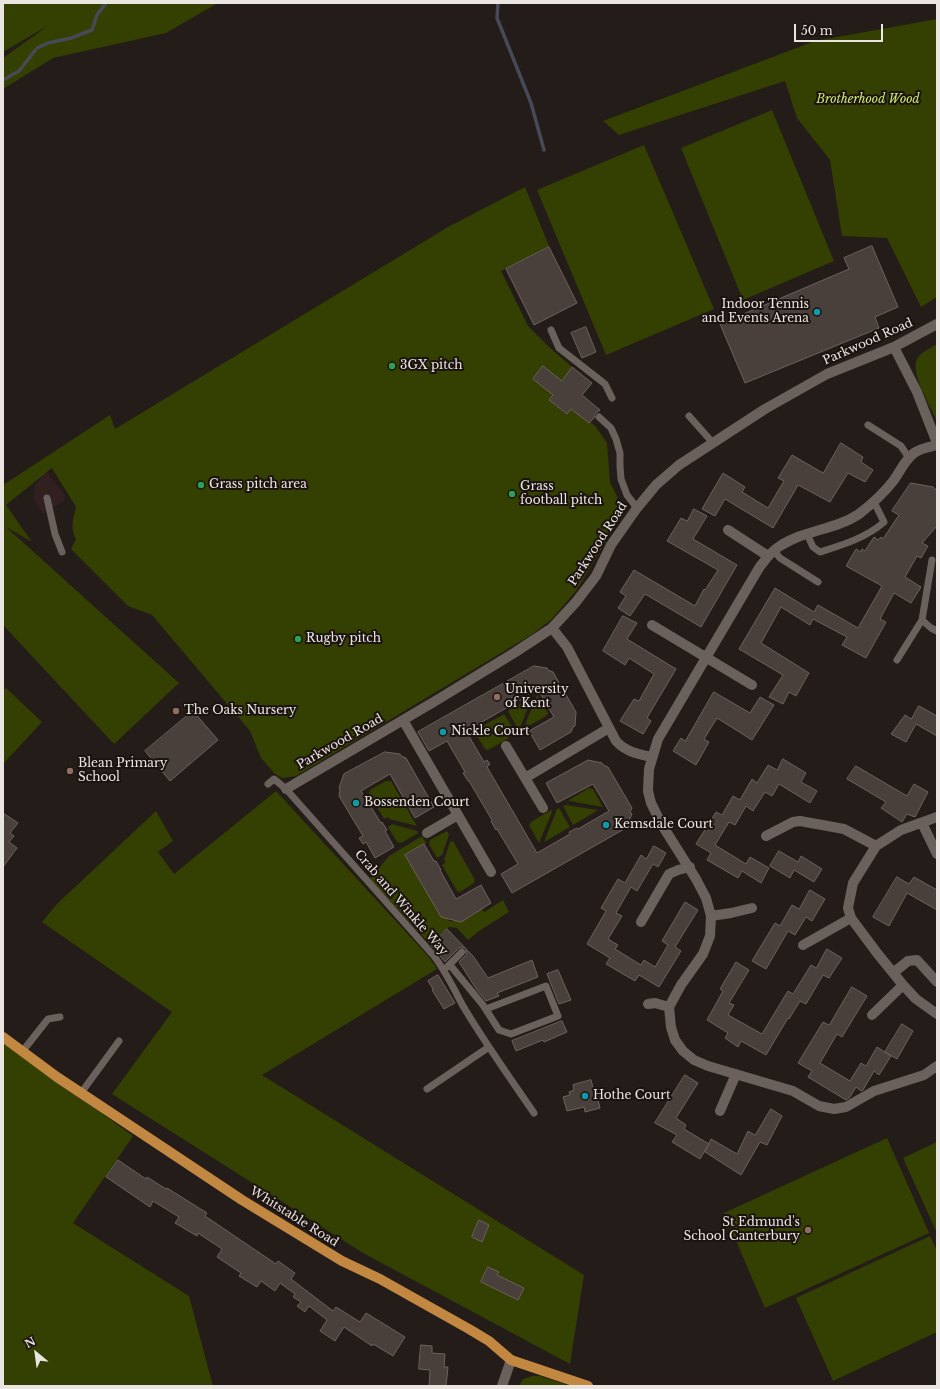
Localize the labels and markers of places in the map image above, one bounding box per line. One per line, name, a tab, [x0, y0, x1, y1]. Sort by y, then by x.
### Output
place label: Indoor Tennis and Events Arena	[702, 298, 809, 326]
marker: Indoor Tennis and Events Arena	[812, 307, 822, 317]
place label: 3GX pitch	[400, 359, 462, 373]
marker: 3GX pitch	[387, 361, 397, 371]
place label: Grass pitch area	[209, 478, 307, 492]
marker: Grass pitch area	[196, 480, 206, 490]
place label: Grass football pitch	[520, 480, 602, 508]
marker: Grass football pitch	[507, 489, 517, 499]
place label: Rugby pitch	[306, 632, 381, 646]
marker: Rugby pitch	[293, 634, 303, 644]
place label: University of Kent	[505, 683, 569, 711]
marker: University of Kent	[492, 692, 502, 702]
place label: The Oaks Nursery	[184, 704, 296, 718]
marker: The Oaks Nursery	[171, 706, 181, 716]
place label: Nickle Court	[451, 725, 530, 739]
marker: Nickle Court	[438, 727, 448, 737]
place label: Blean Primary School	[78, 757, 167, 785]
marker: Blean Primary School	[65, 766, 75, 776]
place label: Bossenden Court	[364, 796, 470, 810]
marker: Bossenden Court	[351, 798, 361, 808]
place label: Kemsdale Court	[614, 818, 713, 832]
marker: Kemsdale Court	[601, 820, 611, 830]
place label: Hothe Court	[593, 1089, 671, 1103]
marker: Hothe Court	[580, 1091, 590, 1101]
place label: St Edmund's School Canterbury	[684, 1216, 800, 1244]
marker: St Edmund's School Canterbury	[803, 1225, 813, 1235]

